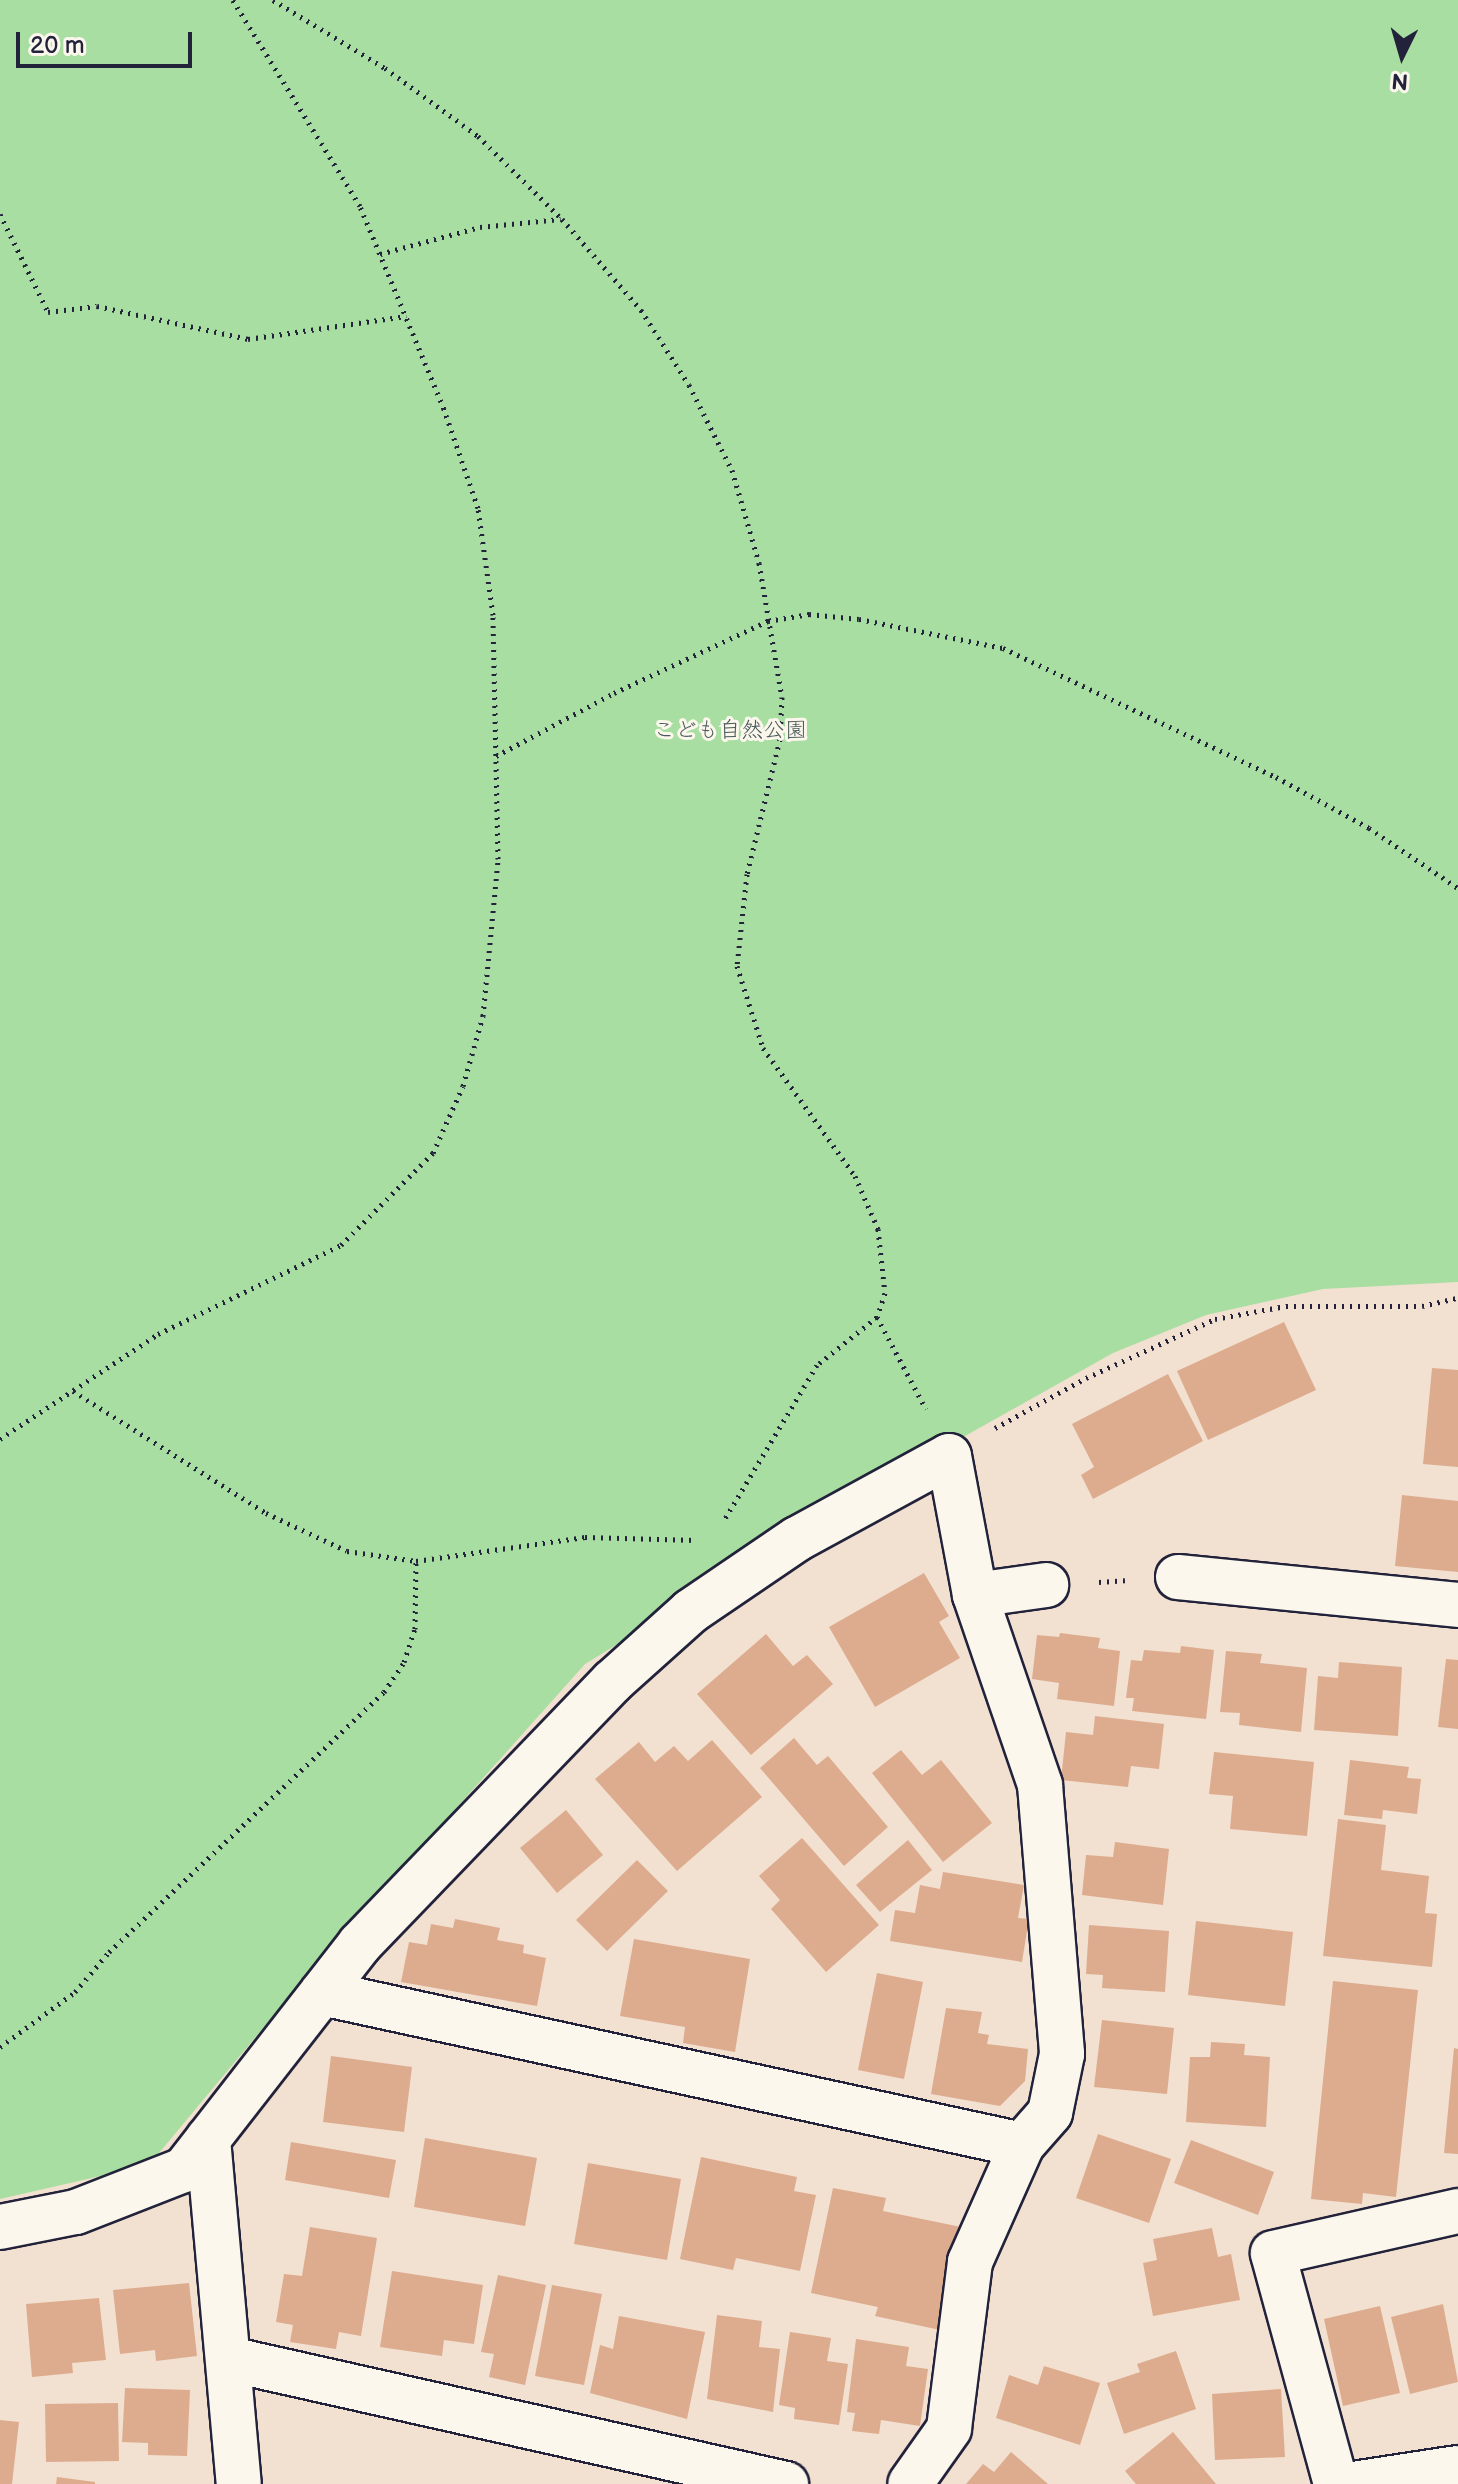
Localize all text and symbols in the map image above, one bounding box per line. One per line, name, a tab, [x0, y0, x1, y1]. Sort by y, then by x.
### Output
scale bar	[20, 16, 196, 66]
north arrow	[1362, 16, 1442, 96]
text: 20 m	[30, 31, 85, 60]
text: N	[1390, 66, 1409, 95]
park label: こども自然公園	[653, 718, 807, 744]

